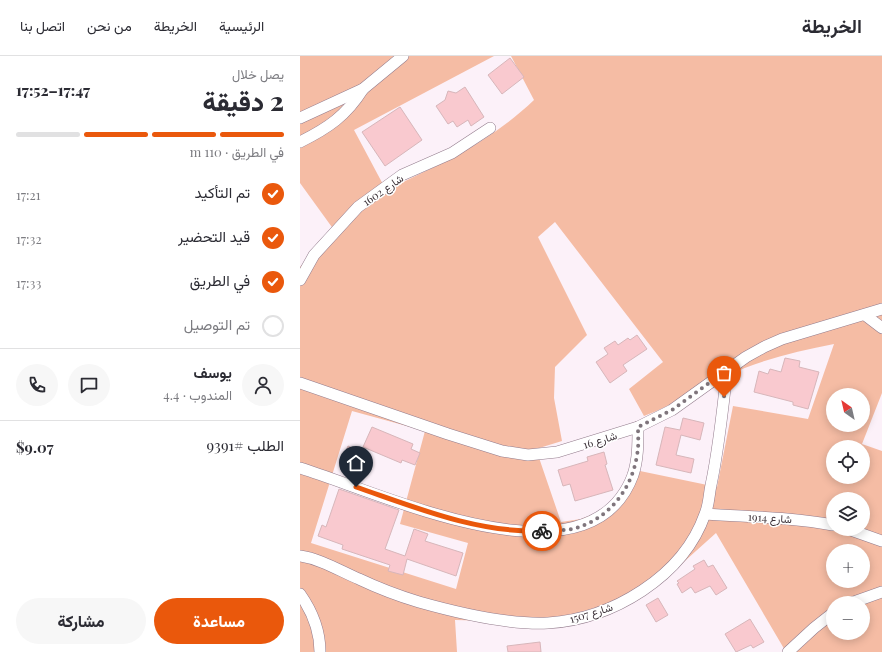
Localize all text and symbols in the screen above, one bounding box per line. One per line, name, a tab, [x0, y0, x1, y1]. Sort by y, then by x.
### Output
text: الخريطة	[802, 12, 862, 38]
text: اتصل بنا	[20, 16, 65, 35]
text: من نحن	[87, 16, 132, 35]
text: الخريطة	[154, 16, 197, 35]
text: الرئيسية	[219, 16, 264, 35]
text: يصل خلال	[232, 65, 284, 82]
text: 17:47–17:52	[16, 80, 90, 100]
text: 2 دقيقة	[202, 83, 284, 118]
text: في الطريق · 110 m	[190, 143, 284, 160]
street label: شارع 1602	[359, 170, 407, 210]
text: تم التأكيد	[195, 182, 250, 202]
icon: check	[262, 183, 284, 205]
text: 17:21	[16, 186, 41, 203]
text: قيد التحضير	[178, 226, 250, 246]
icon: check	[262, 227, 284, 249]
text: 17:32	[16, 230, 42, 247]
text: في الطريق	[190, 270, 250, 290]
icon: check	[262, 271, 284, 293]
text: 17:33	[16, 274, 41, 291]
text: تم التوصيل	[184, 314, 250, 334]
pin	[707, 356, 741, 397]
text: يوسف	[194, 362, 232, 382]
icon: bag	[713, 362, 735, 384]
button: phone	[16, 364, 58, 406]
button: chat	[68, 364, 110, 406]
button: person	[242, 364, 284, 406]
text: المندوب · 4.4	[163, 386, 232, 403]
north arrow	[826, 388, 870, 432]
map controls	[826, 388, 870, 640]
street label: شارع 16	[581, 427, 619, 453]
text: الطلب #9391	[206, 435, 284, 455]
text: $9.07	[16, 437, 53, 457]
button: locate	[826, 440, 870, 484]
pin	[339, 446, 373, 487]
icon: home	[345, 452, 367, 474]
button: layers	[826, 492, 870, 536]
street label: شارع 1914	[748, 509, 793, 527]
courier	[522, 511, 562, 551]
icon: bike	[531, 520, 553, 542]
button: +	[826, 544, 870, 588]
button: −	[826, 596, 870, 640]
button: مشاركة	[16, 598, 146, 644]
button: مساعدة	[154, 598, 284, 644]
street label: شارع 1507	[567, 599, 615, 627]

